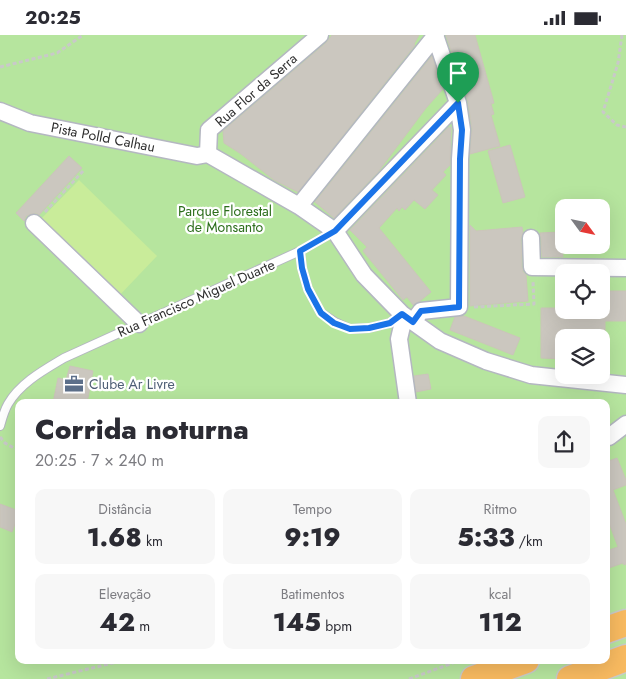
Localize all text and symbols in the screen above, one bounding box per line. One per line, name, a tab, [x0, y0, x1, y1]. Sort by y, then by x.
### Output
text: 20:25	[25, 4, 81, 31]
street label: Rua Flor da Serra	[211, 49, 301, 131]
pin	[437, 52, 479, 103]
icon: arrive	[444, 59, 472, 87]
street label: Pista Polld Calhau	[49, 117, 157, 157]
north arrow	[555, 199, 610, 254]
map controls	[555, 199, 610, 384]
park label: Parque Florestal de Monsanto	[178, 201, 272, 237]
street label: Rua Francisco Miguel Duarte	[114, 254, 278, 342]
button: locate	[555, 264, 610, 319]
button: layers	[555, 329, 610, 384]
office icon: Clube Ar Livre	[63, 373, 85, 395]
place label: Clube Ar Livre	[89, 374, 175, 394]
text: Corrida noturna	[35, 409, 249, 450]
button: share	[538, 416, 590, 468]
text: 20:25 · 7 × 240 m	[35, 449, 164, 472]
text: Distância	[98, 499, 152, 519]
text: Tempo	[293, 499, 332, 519]
text: Ritmo	[483, 499, 517, 519]
text: 1.68	[87, 519, 142, 555]
text: 9:19	[284, 519, 341, 555]
text: 5:33	[457, 519, 514, 555]
text: km	[142, 531, 163, 551]
text: /km	[514, 531, 543, 551]
text: Elevação	[99, 584, 151, 604]
text: Batimentos	[281, 584, 344, 604]
text: kcal	[489, 584, 511, 604]
text: 42	[100, 604, 135, 640]
text: 145	[273, 604, 321, 640]
text: 112	[478, 604, 522, 640]
text: m	[135, 616, 150, 636]
text: bpm	[321, 616, 352, 636]

